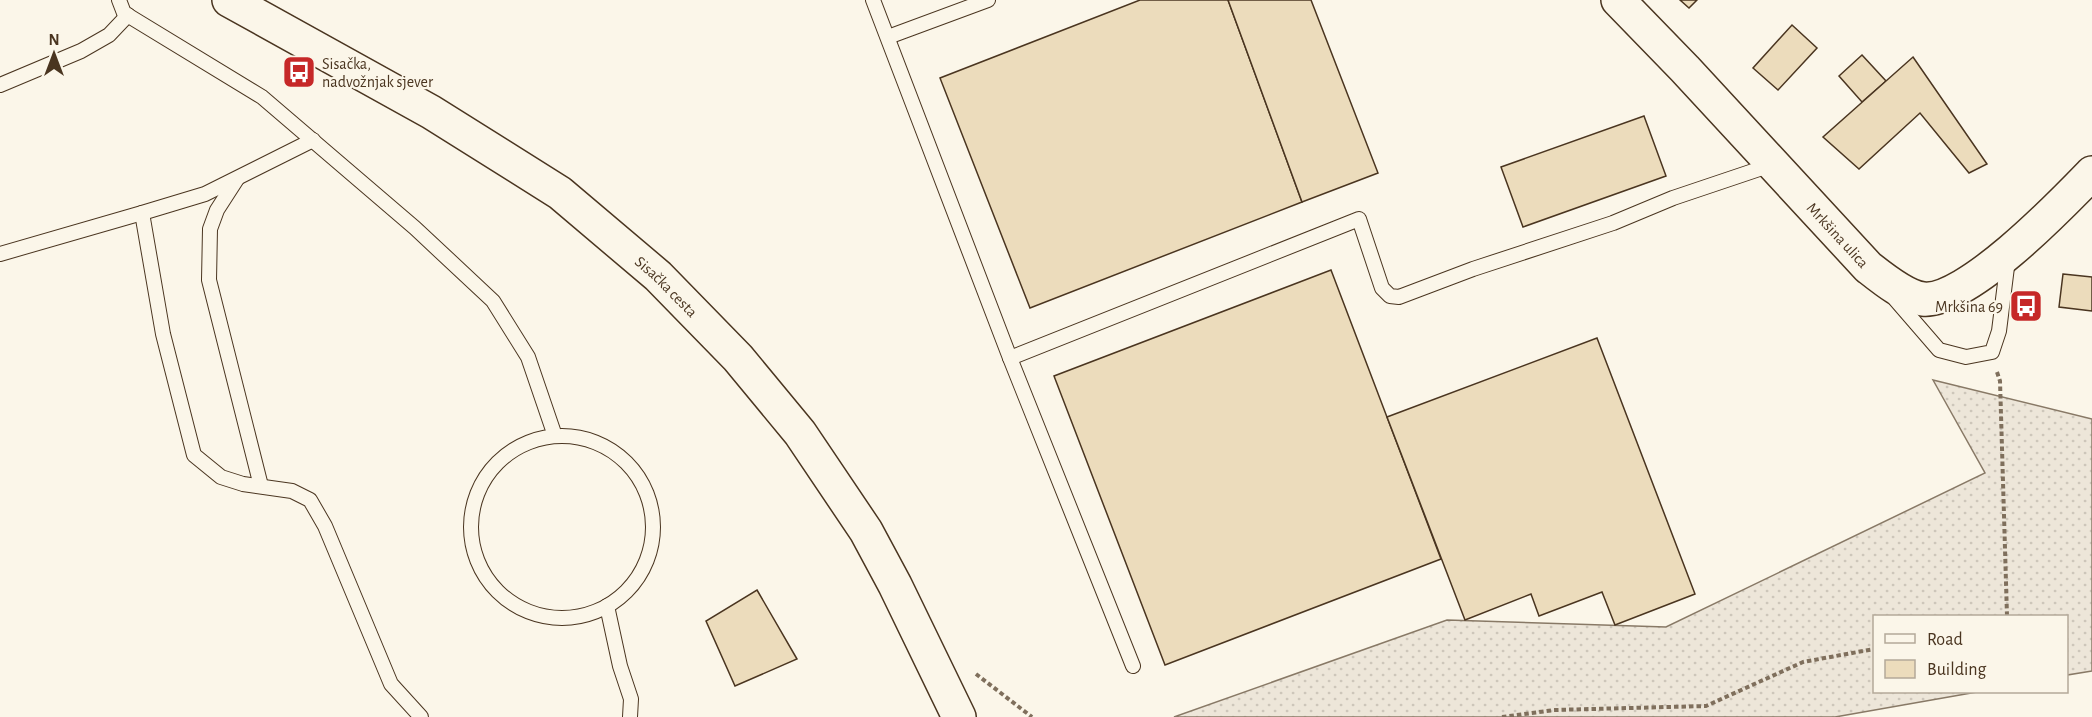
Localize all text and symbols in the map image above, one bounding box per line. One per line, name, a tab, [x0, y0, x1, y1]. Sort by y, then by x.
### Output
north arrow	[24, 24, 84, 84]
text: N	[48, 32, 60, 48]
bus stop icon: Sisačka, nadvožnjak sjever	[281, 54, 317, 90]
place label: Sisačka, nadvožnjak sjever	[322, 56, 434, 91]
street label: Mrkšina ulica	[1804, 200, 1871, 271]
street label: Sisačka cesta	[632, 253, 700, 320]
bus stop icon: Mrkšina 69	[2008, 288, 2044, 324]
place label: Mrkšina 69	[1935, 299, 2003, 315]
legend	[1873, 615, 2068, 693]
text: Road	[1927, 631, 1963, 649]
text: Building	[1927, 661, 1987, 679]

